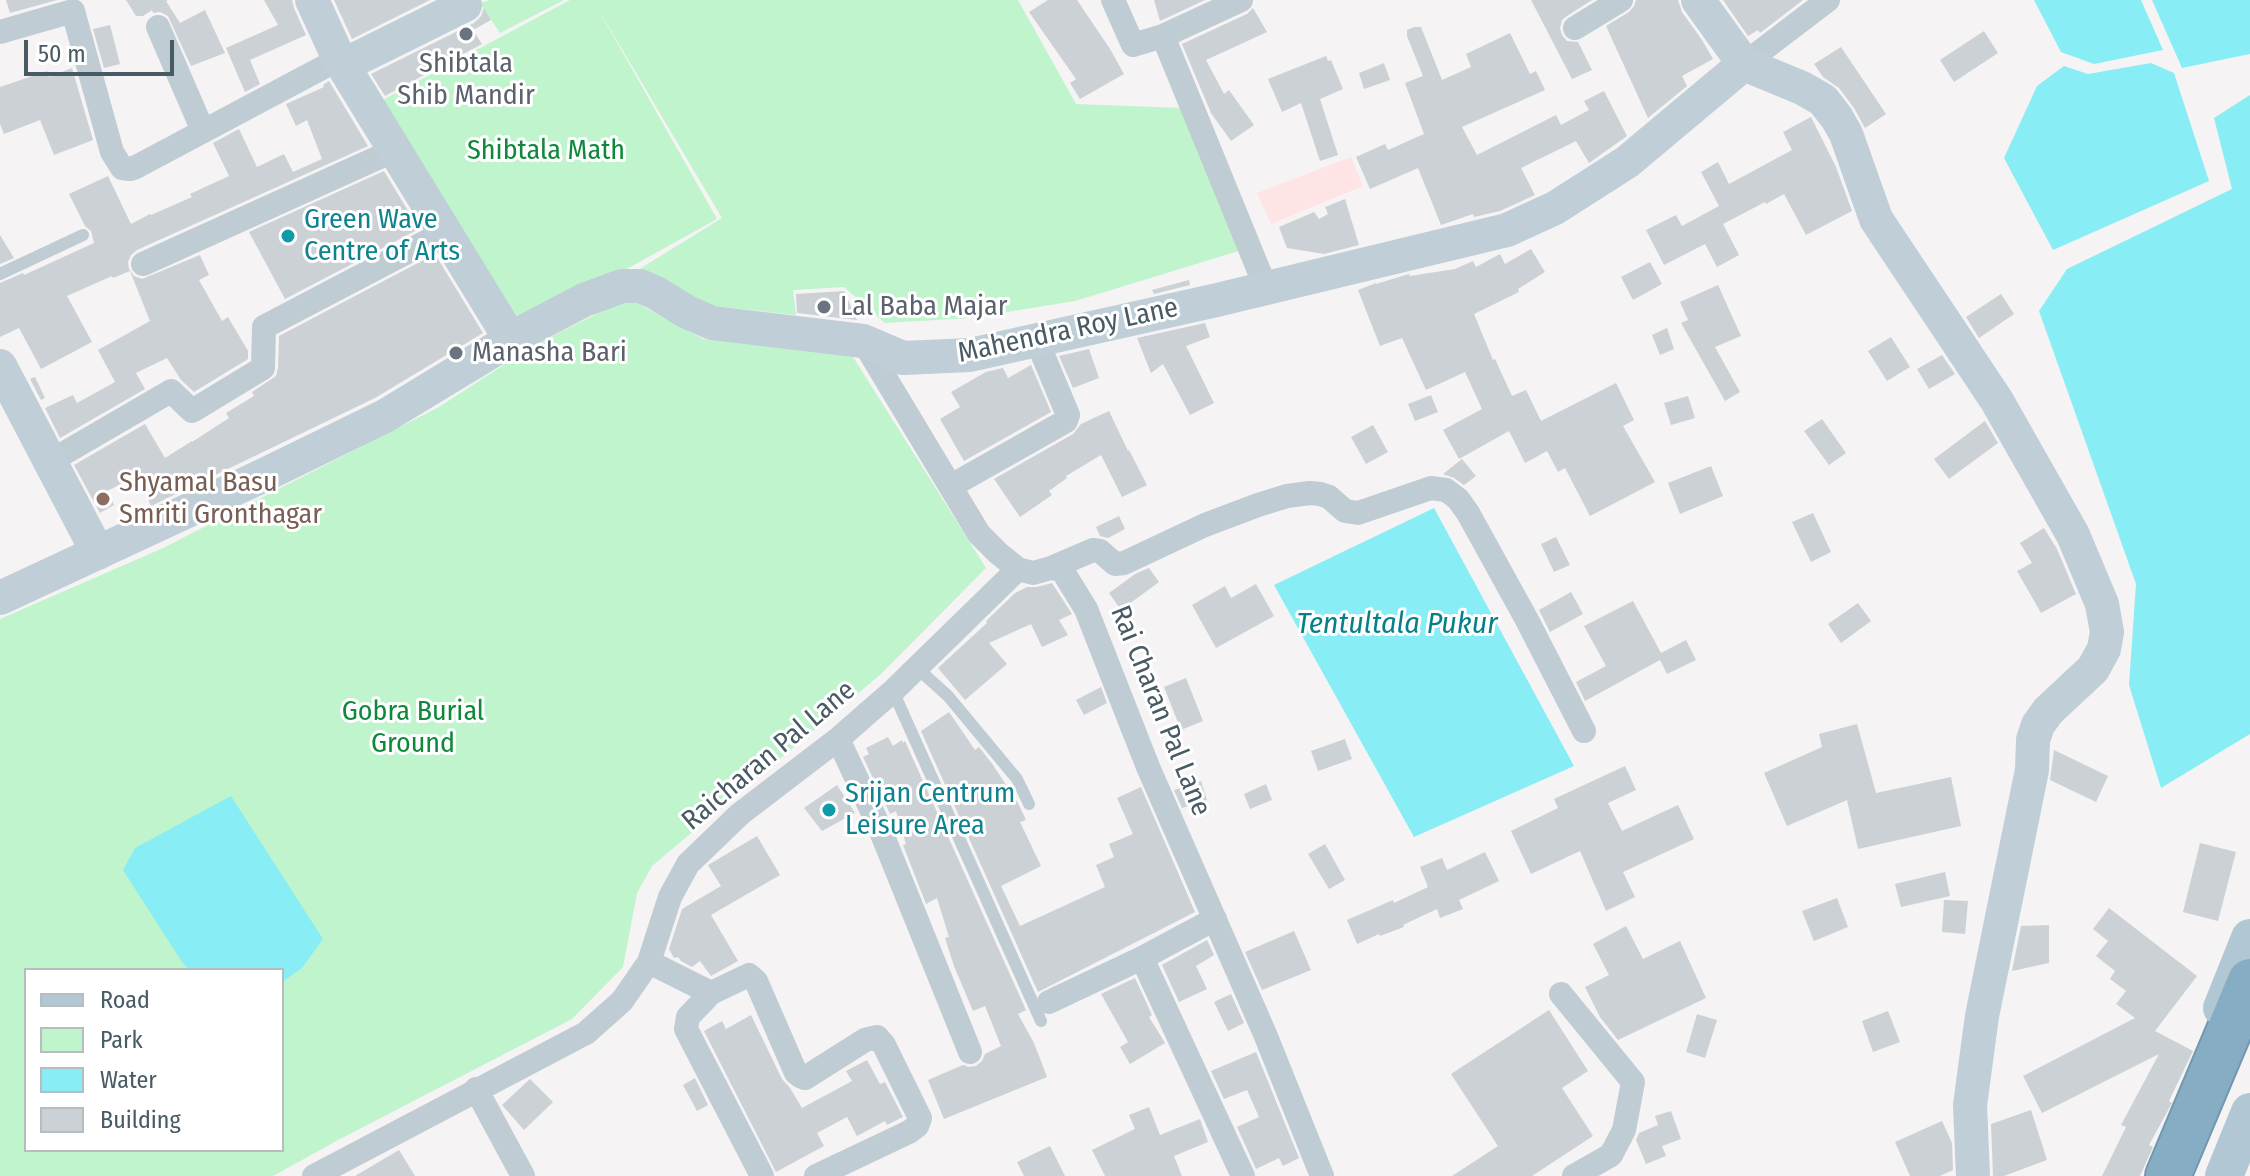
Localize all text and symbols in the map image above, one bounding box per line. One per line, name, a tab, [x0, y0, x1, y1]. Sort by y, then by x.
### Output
scale bar	[28, 24, 178, 74]
marker: Shibtala Shib Mandir	[457, 25, 475, 43]
text: 50 m	[38, 40, 86, 68]
place label: Shibtala Shib Mandir	[397, 47, 535, 113]
park label: Shibtala Math	[467, 134, 625, 168]
place label: Green Wave Centre of Arts	[304, 203, 460, 269]
marker: Green Wave Centre of Arts	[279, 227, 297, 245]
place label: Lal Baba Majar	[840, 290, 1007, 324]
street label: Mahendra Roy Lane	[955, 291, 1181, 371]
marker: Lal Baba Majar	[815, 298, 833, 316]
place label: Manasha Bari	[472, 336, 627, 370]
marker: Manasha Bari	[447, 344, 465, 362]
place label: Shyamal Basu Smriti Gronthagar	[119, 466, 322, 532]
marker: Shyamal Basu Smriti Gronthagar	[94, 490, 112, 508]
street label: Rai Charan Pal Lane	[1102, 601, 1218, 821]
water label: Tentultala Pukur	[1296, 607, 1498, 643]
street label: Raicharan Pal Lane	[676, 674, 862, 838]
park label: Gobra Burial Ground	[342, 695, 484, 761]
place label: Srijan Centrum Leisure Area	[845, 777, 1015, 843]
marker: Srijan Centrum Leisure Area	[820, 801, 838, 819]
legend	[24, 968, 284, 1152]
text: Road	[100, 986, 150, 1014]
text: Park	[100, 1026, 143, 1054]
text: Water	[100, 1066, 157, 1094]
text: Building	[100, 1106, 181, 1134]

